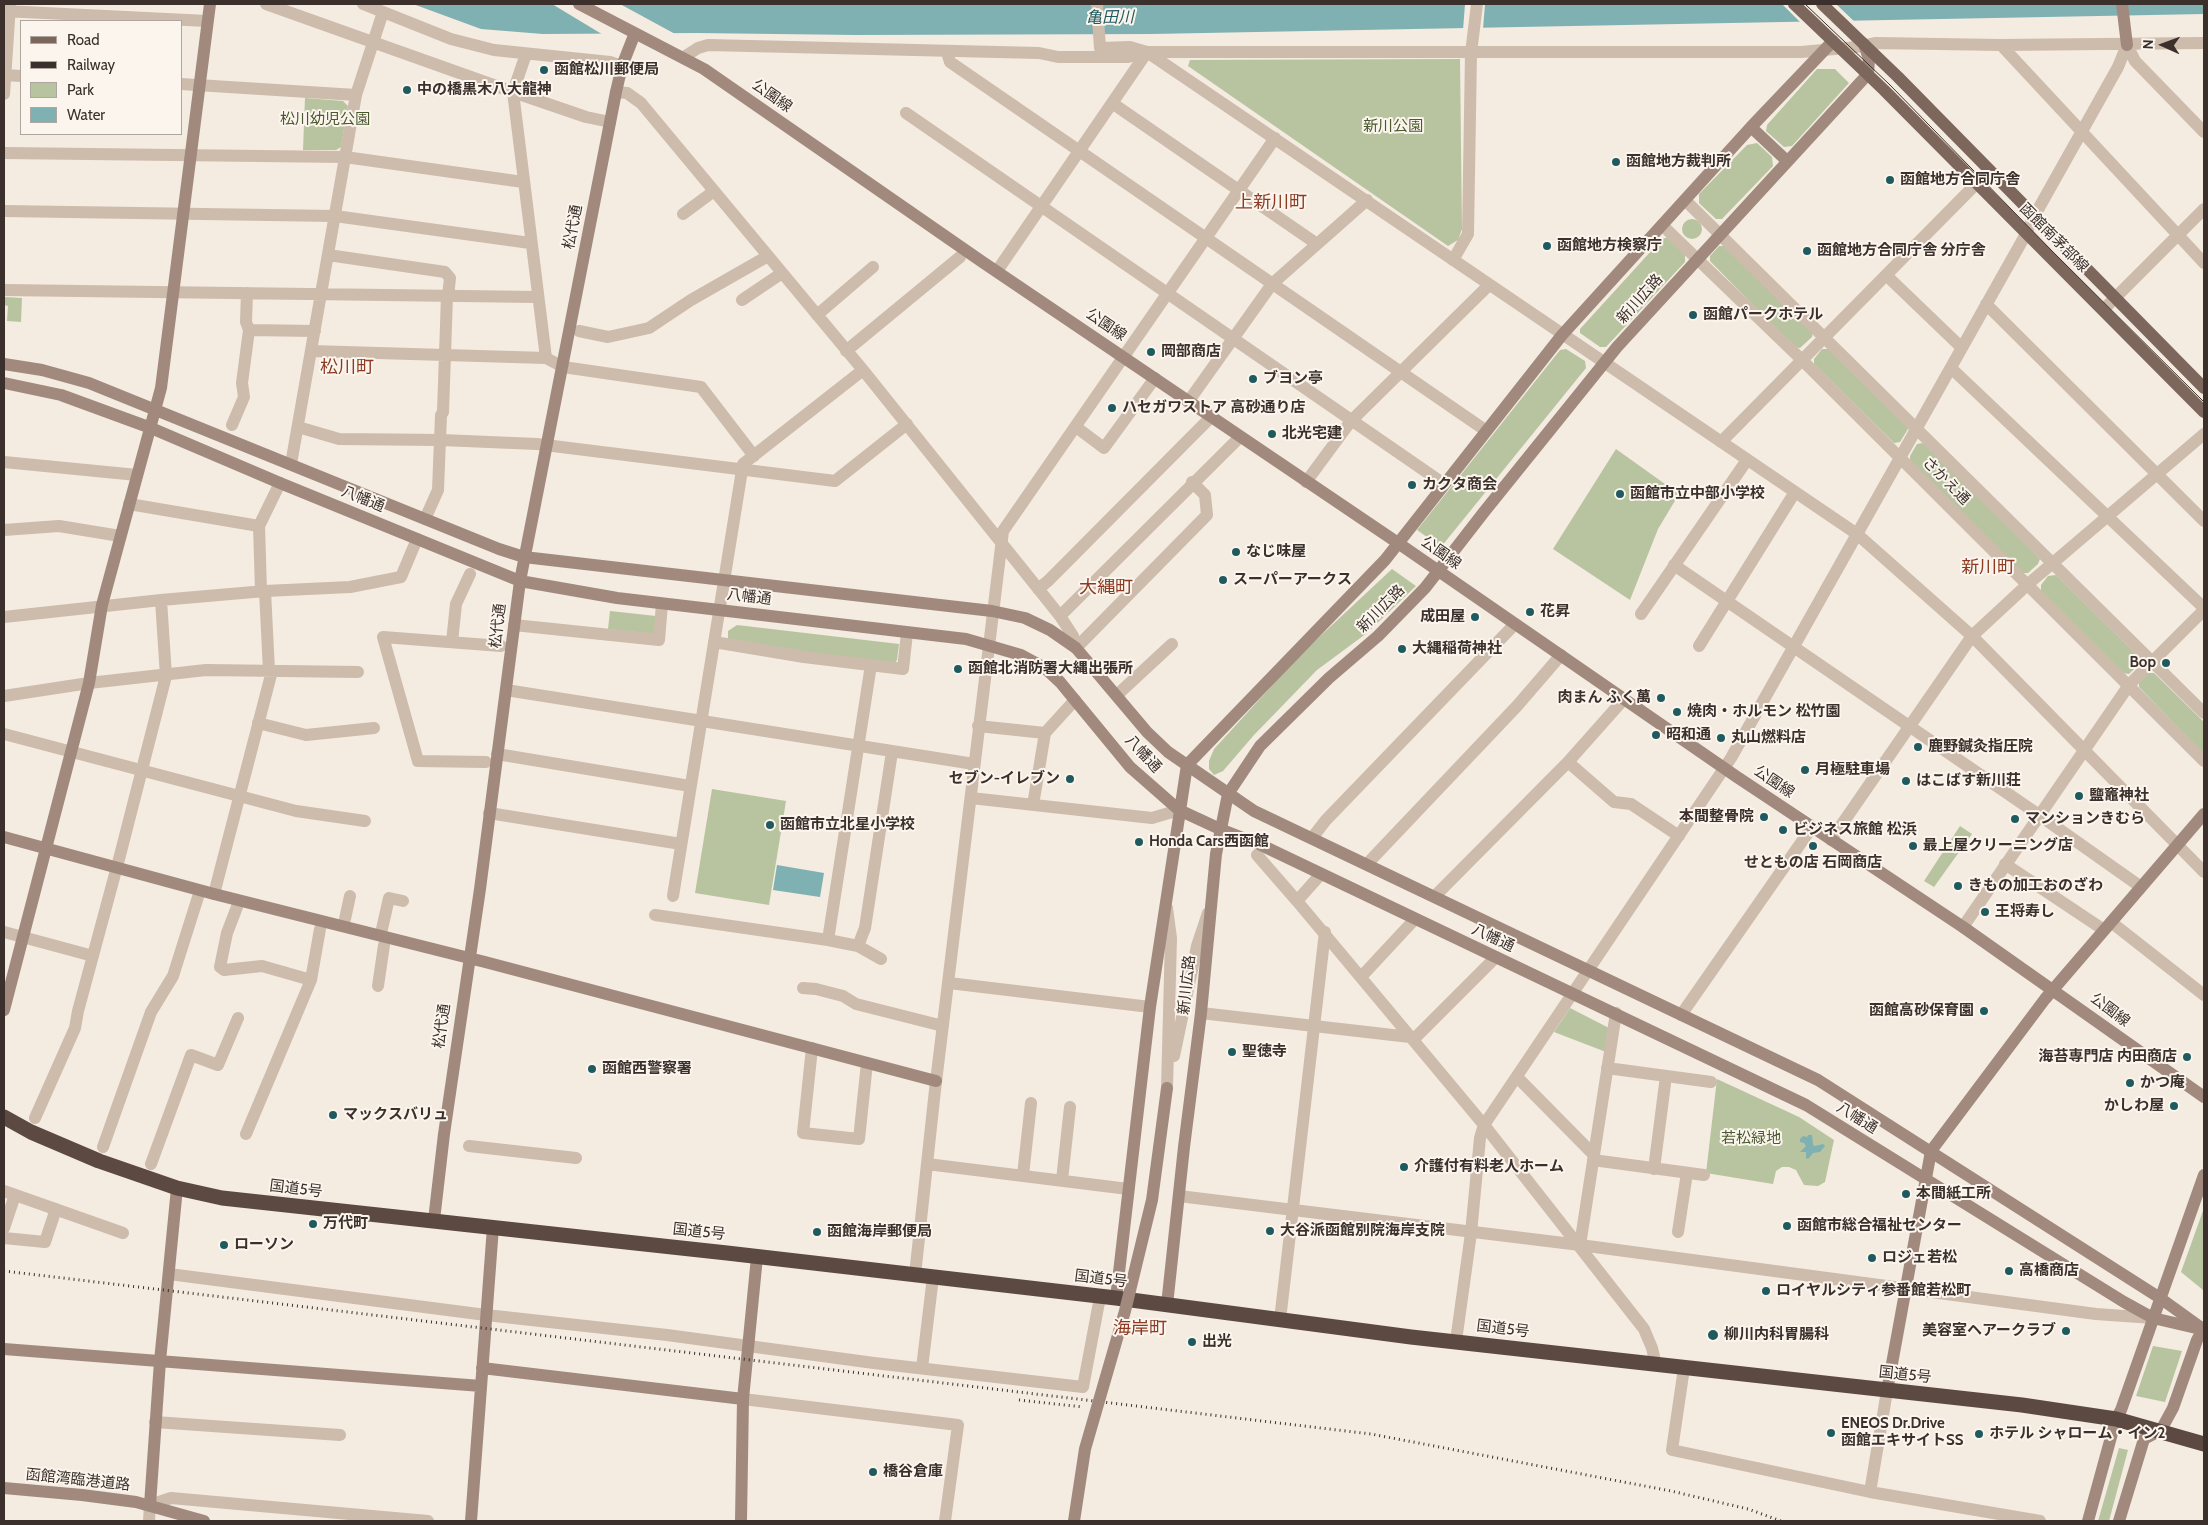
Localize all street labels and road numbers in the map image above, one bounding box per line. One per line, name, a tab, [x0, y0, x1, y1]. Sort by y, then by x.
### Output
street label: 公園線	[748, 76, 796, 116]
street label: 函館南茅部線	[2016, 200, 2092, 276]
street label: 松代通	[560, 203, 586, 251]
street label: 新川広路	[1613, 271, 1667, 327]
street label: 公園線	[1082, 305, 1130, 345]
street label: さかえ通	[1918, 453, 1974, 509]
street label: 八幡通	[339, 482, 387, 516]
street label: 公園線	[1417, 533, 1465, 573]
street label: 新川広路	[1353, 581, 1409, 637]
street label: 八幡通	[726, 585, 772, 609]
street label: 松代通	[486, 603, 510, 649]
street label: 八幡通	[1121, 731, 1165, 777]
street label: 公園線	[1750, 762, 1798, 802]
street label: 八幡通	[1469, 920, 1517, 956]
street label: 新川広路	[1175, 954, 1199, 1016]
street label: 公園線	[2087, 989, 2133, 1031]
street label: 松代通	[430, 1002, 454, 1050]
street label: 八幡通	[1833, 1098, 1881, 1138]
street label: 国道5号	[269, 1177, 323, 1201]
street label: 国道5号	[672, 1220, 726, 1244]
street label: 国道5号	[1074, 1267, 1128, 1291]
street label: 国道5号	[1476, 1317, 1530, 1341]
street label: 国道5号	[1878, 1363, 1932, 1387]
street label: 函館湾臨港道路	[25, 1466, 131, 1494]

